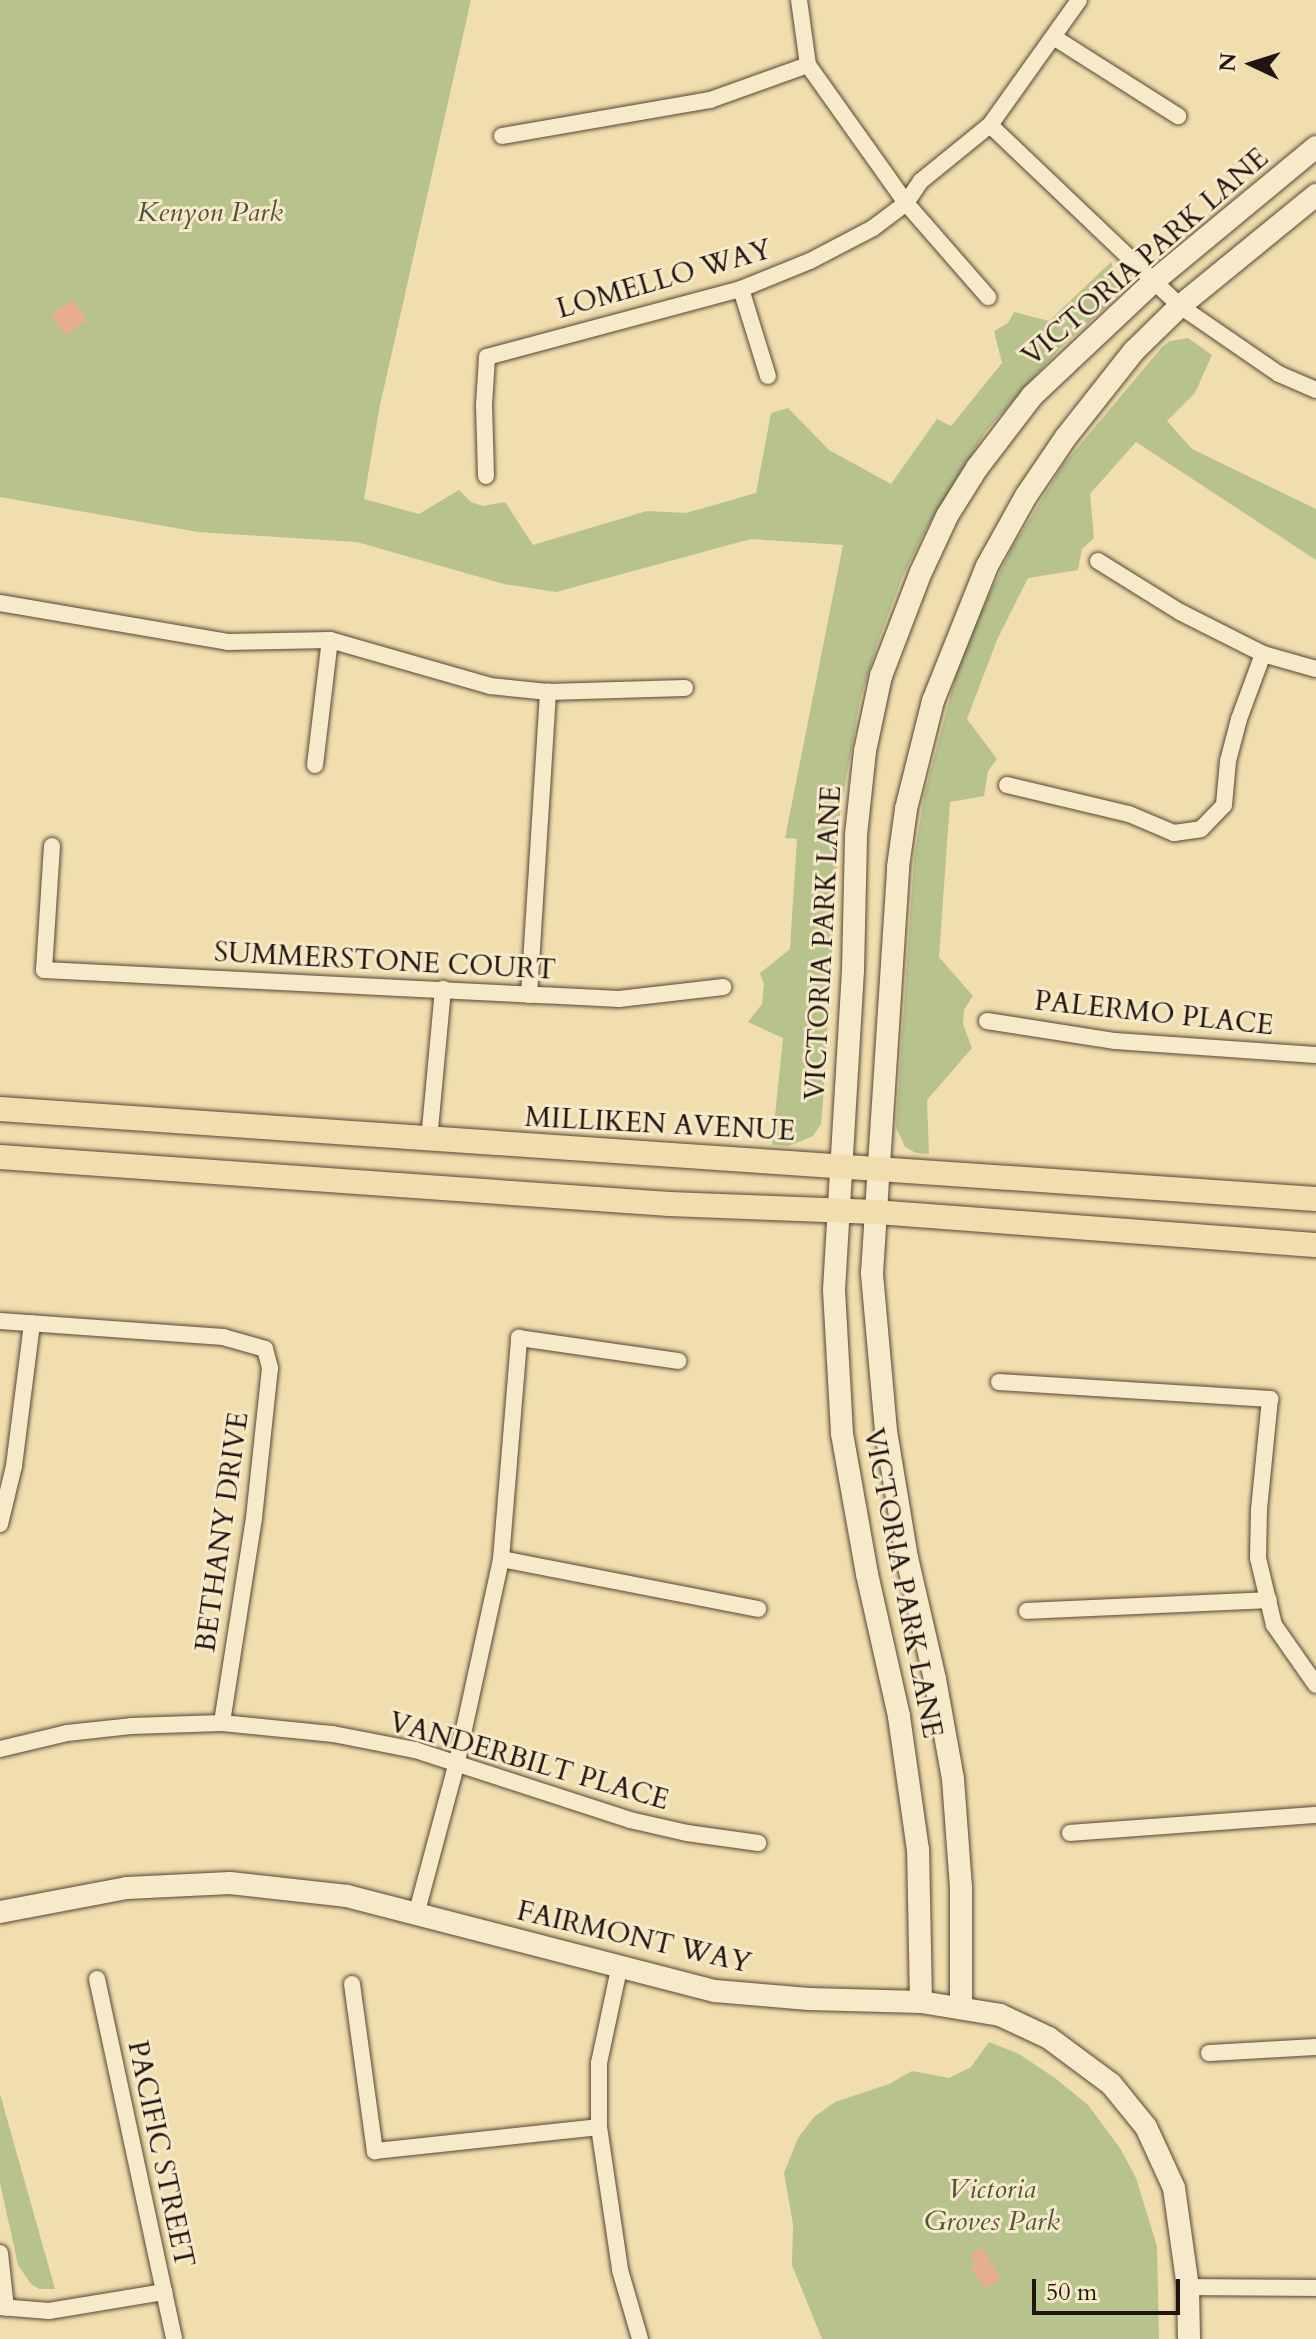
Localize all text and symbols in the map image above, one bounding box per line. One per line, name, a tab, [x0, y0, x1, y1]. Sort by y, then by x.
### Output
north arrow	[1212, 24, 1292, 104]
text: N	[1212, 52, 1244, 73]
street label: VICTORIA PARK LANE	[1015, 141, 1275, 373]
park label: Kenyon Park	[137, 195, 283, 229]
street label: LOMELLO WAY	[553, 232, 775, 326]
street label: VICTORIA PARK LANE	[798, 785, 848, 1101]
street label: SUMMERSTONE COURT	[213, 935, 557, 987]
street label: PALERMO PLACE	[1033, 984, 1275, 1042]
street label: MILLIKEN AVENUE	[524, 1100, 796, 1148]
street label: BETHANY DRIVE	[189, 1410, 255, 1654]
street label: VICTORIA PARK LANE	[856, 1425, 950, 1741]
street label: VANDERBILT PLACE	[385, 1705, 673, 1817]
street label: FAIRMONT WAY	[514, 1894, 754, 1980]
street label: PACIFIC STREET	[121, 2038, 201, 2270]
park label: Victoria Groves Park	[924, 2172, 1060, 2238]
scale bar	[1036, 2263, 1184, 2313]
text: 50 m	[1046, 2276, 1097, 2309]

